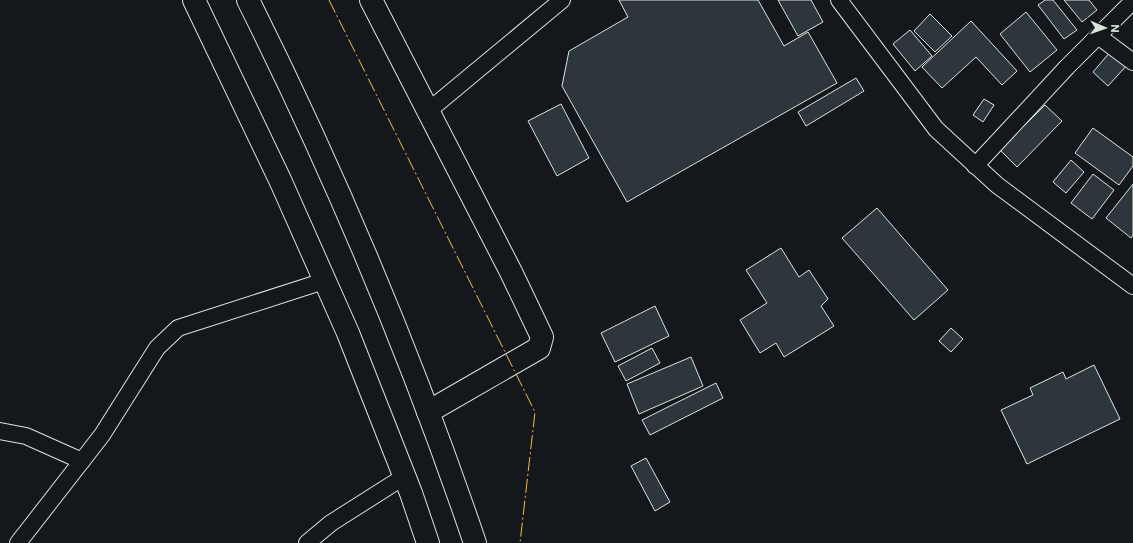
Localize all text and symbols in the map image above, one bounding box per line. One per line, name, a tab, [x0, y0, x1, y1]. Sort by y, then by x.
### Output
north arrow	[1085, 8, 1125, 48]
text: N	[1109, 24, 1121, 33]

